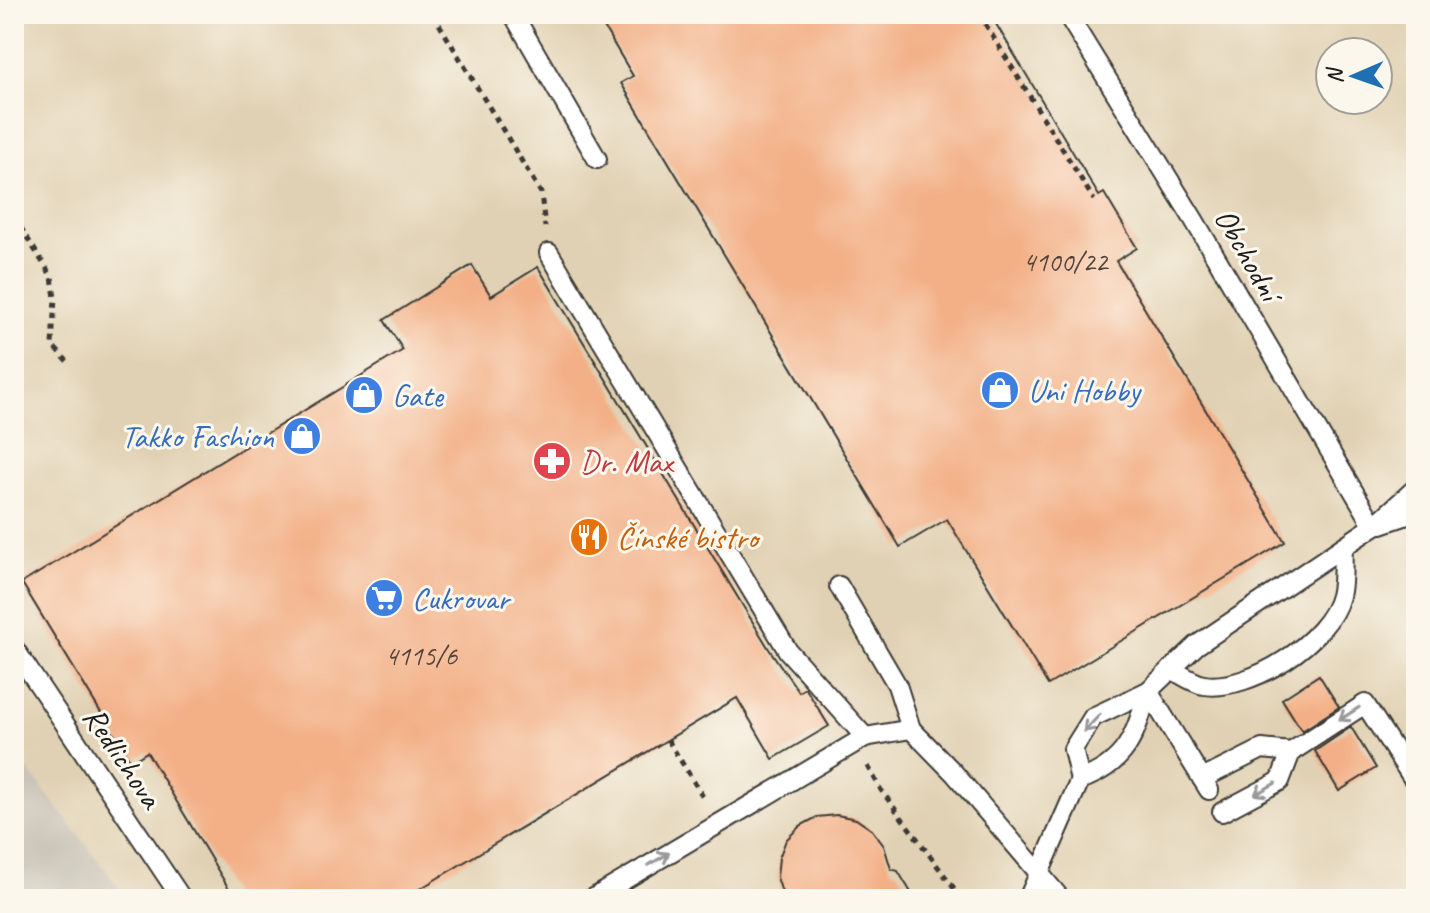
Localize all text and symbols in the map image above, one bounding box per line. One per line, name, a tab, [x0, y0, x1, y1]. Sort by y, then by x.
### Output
north arrow	[1314, 36, 1394, 116]
text: N	[1321, 66, 1349, 84]
street label: Obchodní	[1205, 201, 1293, 313]
house number: 4100/22	[1023, 244, 1110, 279]
shop icon: Uni Hobby	[979, 369, 1021, 411]
place label: Uni Hobby	[1028, 370, 1143, 411]
shop icon: Gate	[343, 374, 385, 416]
place label: Gate	[392, 375, 445, 416]
shop icon: Takko Fashion	[281, 415, 323, 457]
place label: Takko Fashion	[121, 416, 275, 457]
pharmacy icon: Dr. Max	[531, 440, 573, 482]
place label: Dr. Max	[580, 441, 675, 482]
restaurant icon: Čínské bistro	[568, 516, 610, 558]
place label: Čínské bistro	[617, 517, 761, 558]
supermarket icon: Cukrovar	[363, 577, 405, 619]
place label: Cukrovar	[412, 578, 512, 619]
house number: 4115/6	[385, 638, 459, 673]
street label: Redlichova	[74, 699, 173, 818]
one-way arrow	[1338, 706, 1360, 723]
one-way arrow	[1083, 713, 1102, 733]
one-way arrow	[1253, 782, 1277, 798]
one-way arrow	[647, 851, 670, 867]

